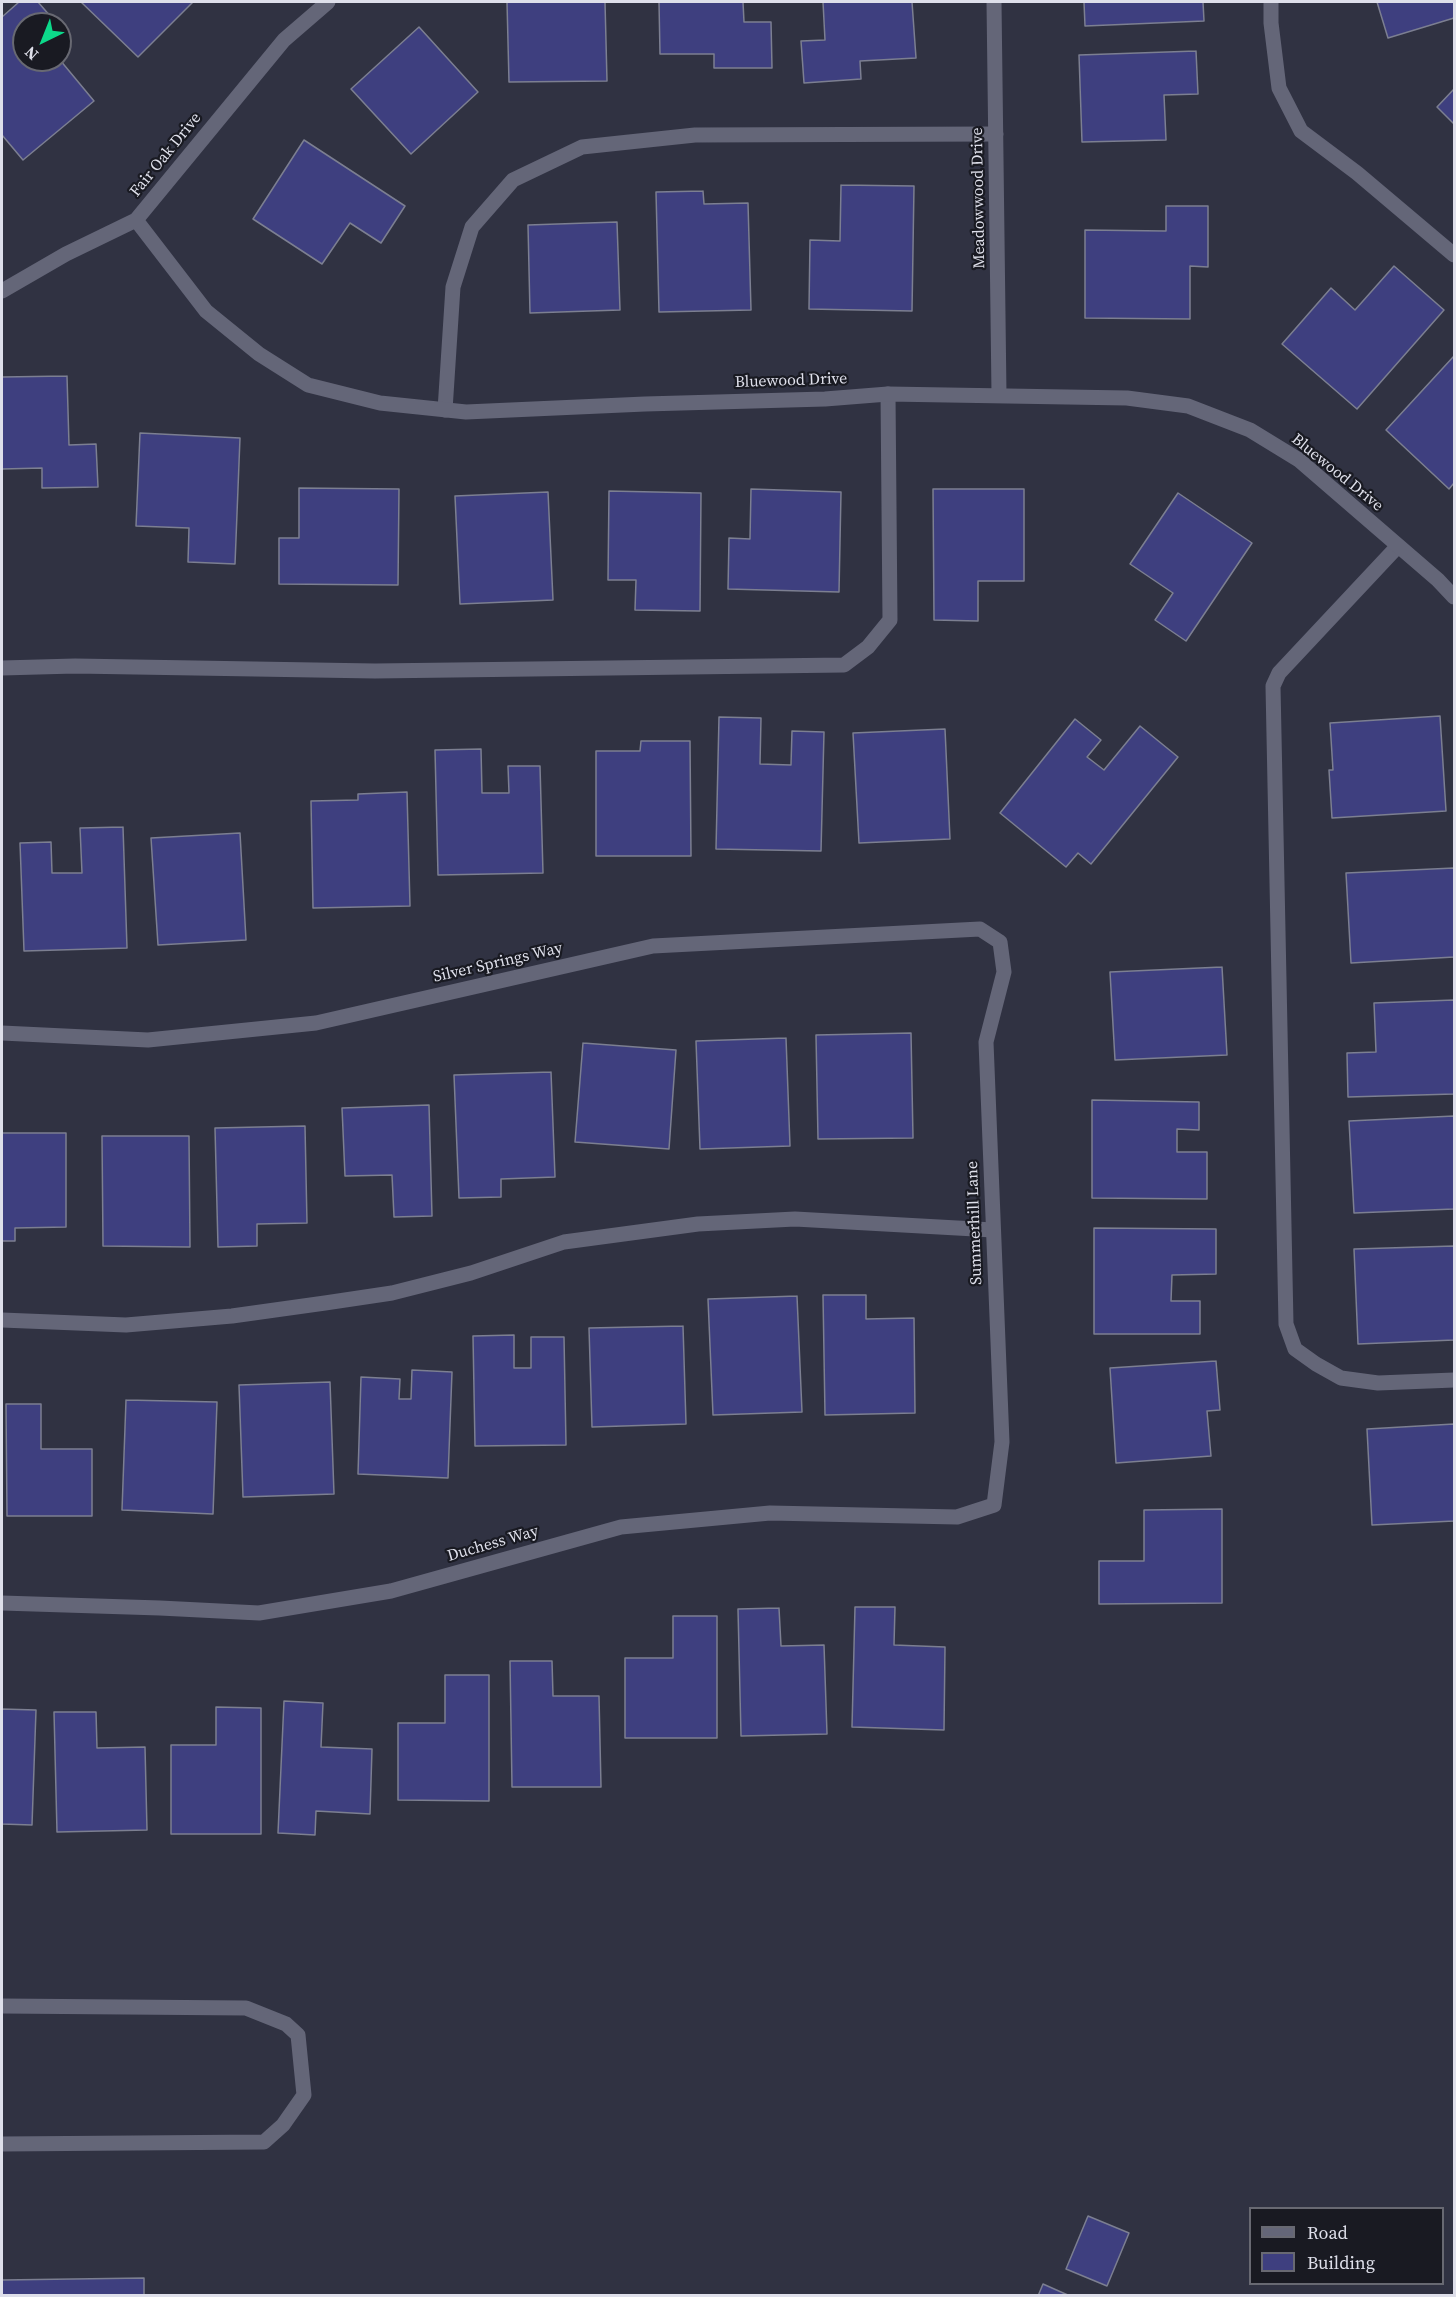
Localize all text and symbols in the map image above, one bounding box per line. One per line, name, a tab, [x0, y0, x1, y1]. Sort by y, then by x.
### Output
north arrow	[12, 12, 72, 72]
text: N	[19, 42, 43, 66]
street label: Fair Oak Drive	[126, 109, 206, 201]
street label: Meadowwood Drive	[968, 127, 990, 269]
street label: Bluewood Drive	[734, 369, 848, 393]
street label: Bluewood Drive	[1287, 430, 1387, 516]
street label: Silver Springs Way	[432, 939, 564, 987]
street label: Summerhill Lane	[963, 1161, 987, 1285]
street label: Duchess Way	[445, 1522, 541, 1566]
legend	[1249, 2207, 1444, 2285]
text: Road	[1307, 2220, 1348, 2245]
text: Building	[1307, 2250, 1375, 2275]

